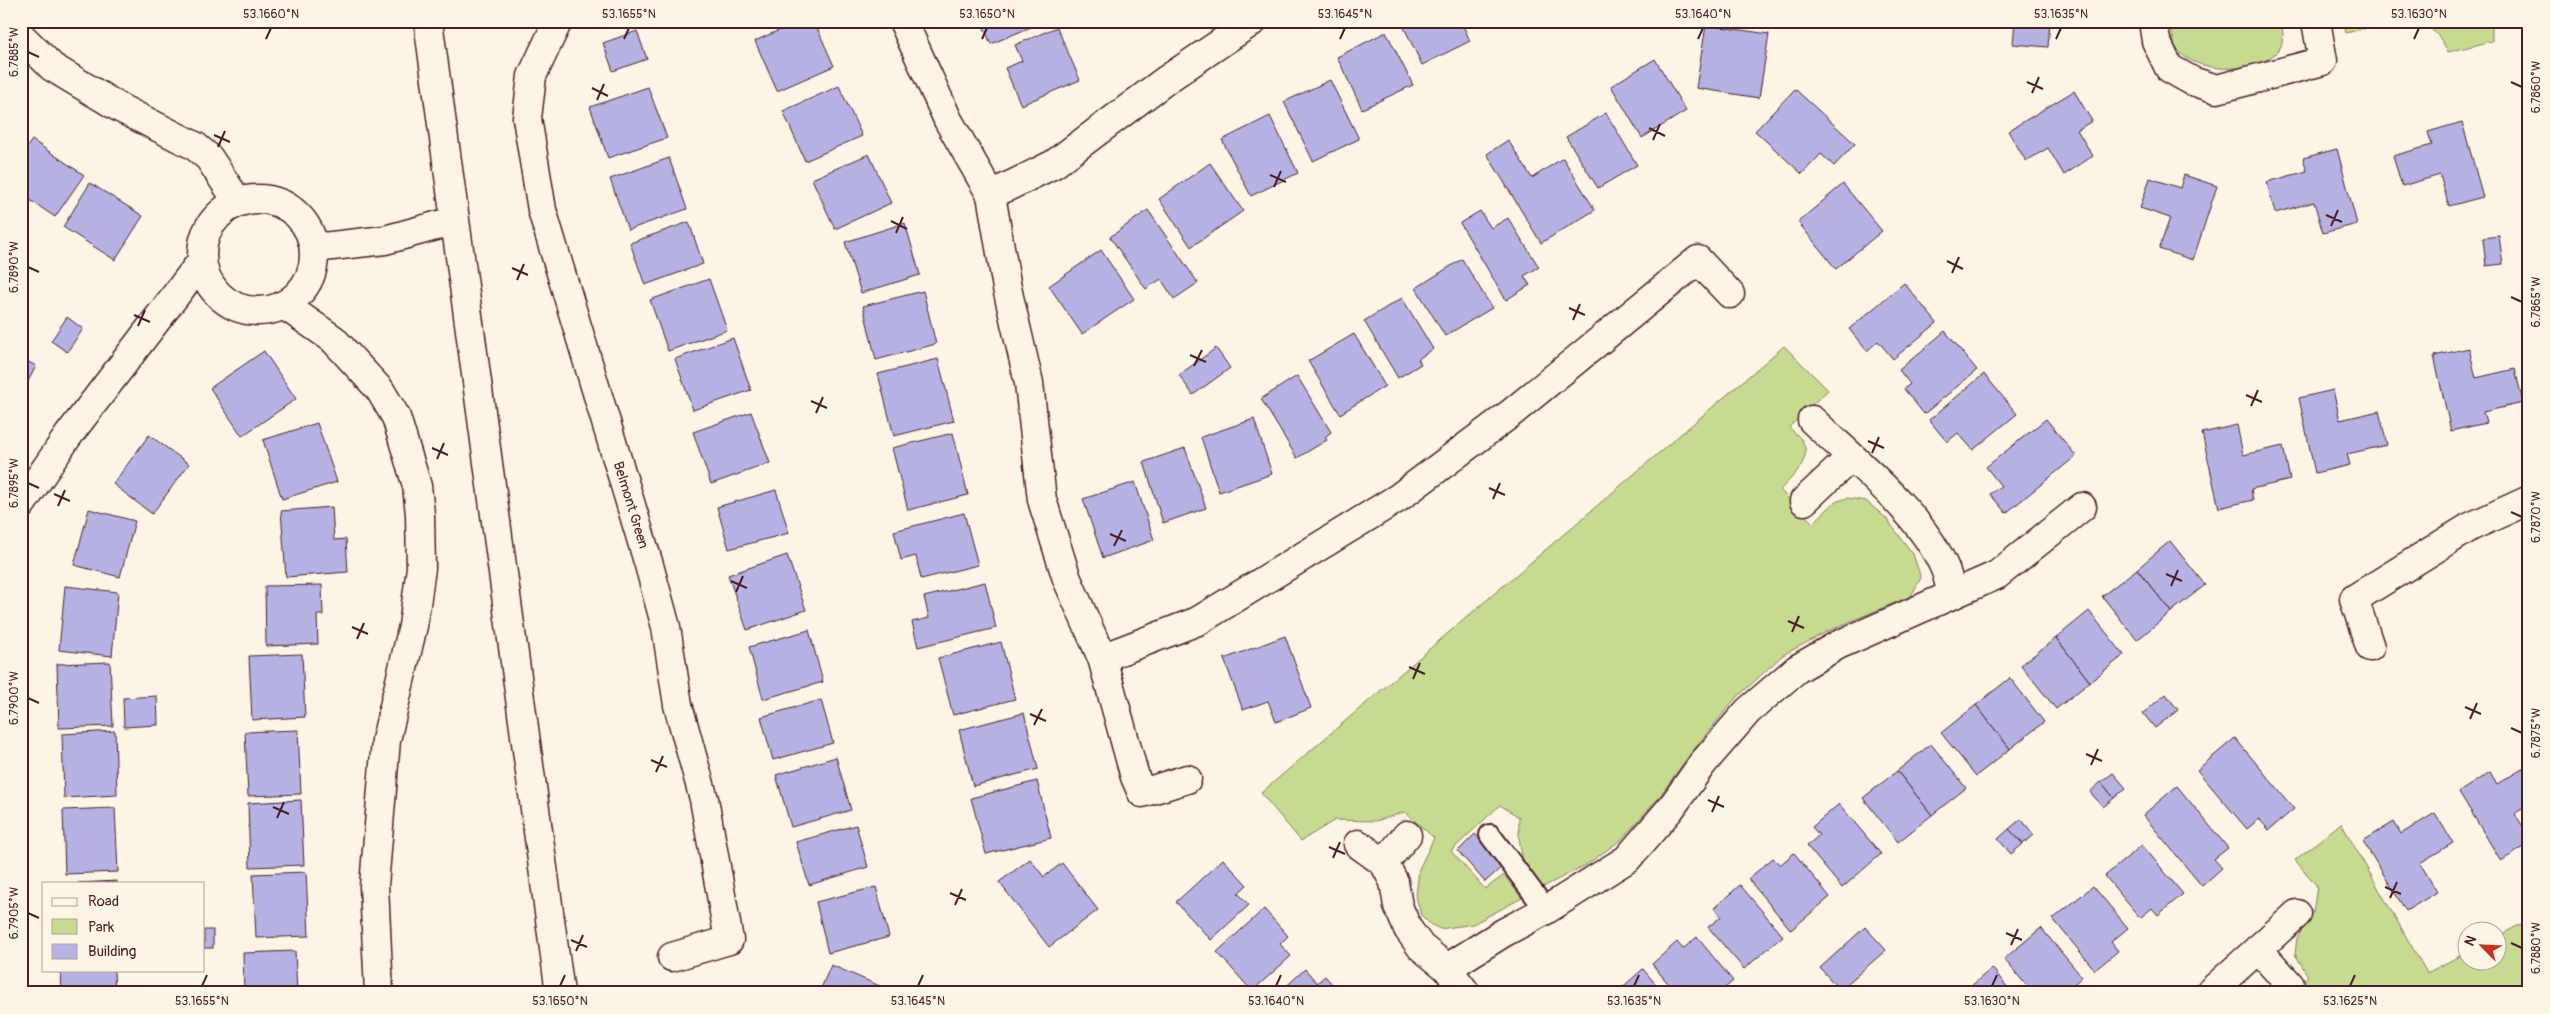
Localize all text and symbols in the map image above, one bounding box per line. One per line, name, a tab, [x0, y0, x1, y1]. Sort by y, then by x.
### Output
text: 53.1660°N	[243, 7, 299, 22]
text: 53.1655°N	[602, 7, 656, 22]
text: 53.1650°N	[959, 7, 1015, 22]
text: 53.1645°N	[1318, 7, 1372, 22]
text: 53.1640°N	[1675, 7, 1731, 22]
text: 53.1635°N	[2034, 7, 2088, 22]
text: 53.1630°N	[2391, 7, 2447, 22]
text: 6.7885°W	[7, 27, 22, 77]
text: 6.7860°W	[2529, 61, 2544, 113]
text: 6.7890°W	[7, 241, 22, 293]
text: 6.7865°W	[2529, 276, 2544, 328]
text: 6.7895°W	[7, 458, 22, 508]
street label: Belmont Green	[610, 460, 652, 551]
text: 6.7870°W	[2529, 491, 2544, 543]
text: 6.7900°W	[7, 671, 22, 725]
text: 6.7875°W	[2529, 708, 2544, 758]
legend	[42, 882, 205, 972]
text: 6.7905°W	[7, 887, 22, 939]
text: Road	[88, 892, 119, 911]
text: Park	[88, 918, 115, 937]
north arrow	[2458, 922, 2508, 972]
text: 6.7880°W	[2529, 922, 2544, 974]
text: N	[2461, 933, 2480, 949]
text: Building	[88, 942, 136, 961]
text: 53.1655°N	[175, 994, 229, 1009]
text: 53.1650°N	[532, 994, 588, 1009]
text: 53.1645°N	[891, 994, 945, 1009]
text: 53.1640°N	[1248, 994, 1304, 1009]
text: 53.1635°N	[1607, 994, 1661, 1009]
text: 53.1630°N	[1964, 994, 2020, 1009]
text: 53.1625°N	[2323, 994, 2377, 1009]

